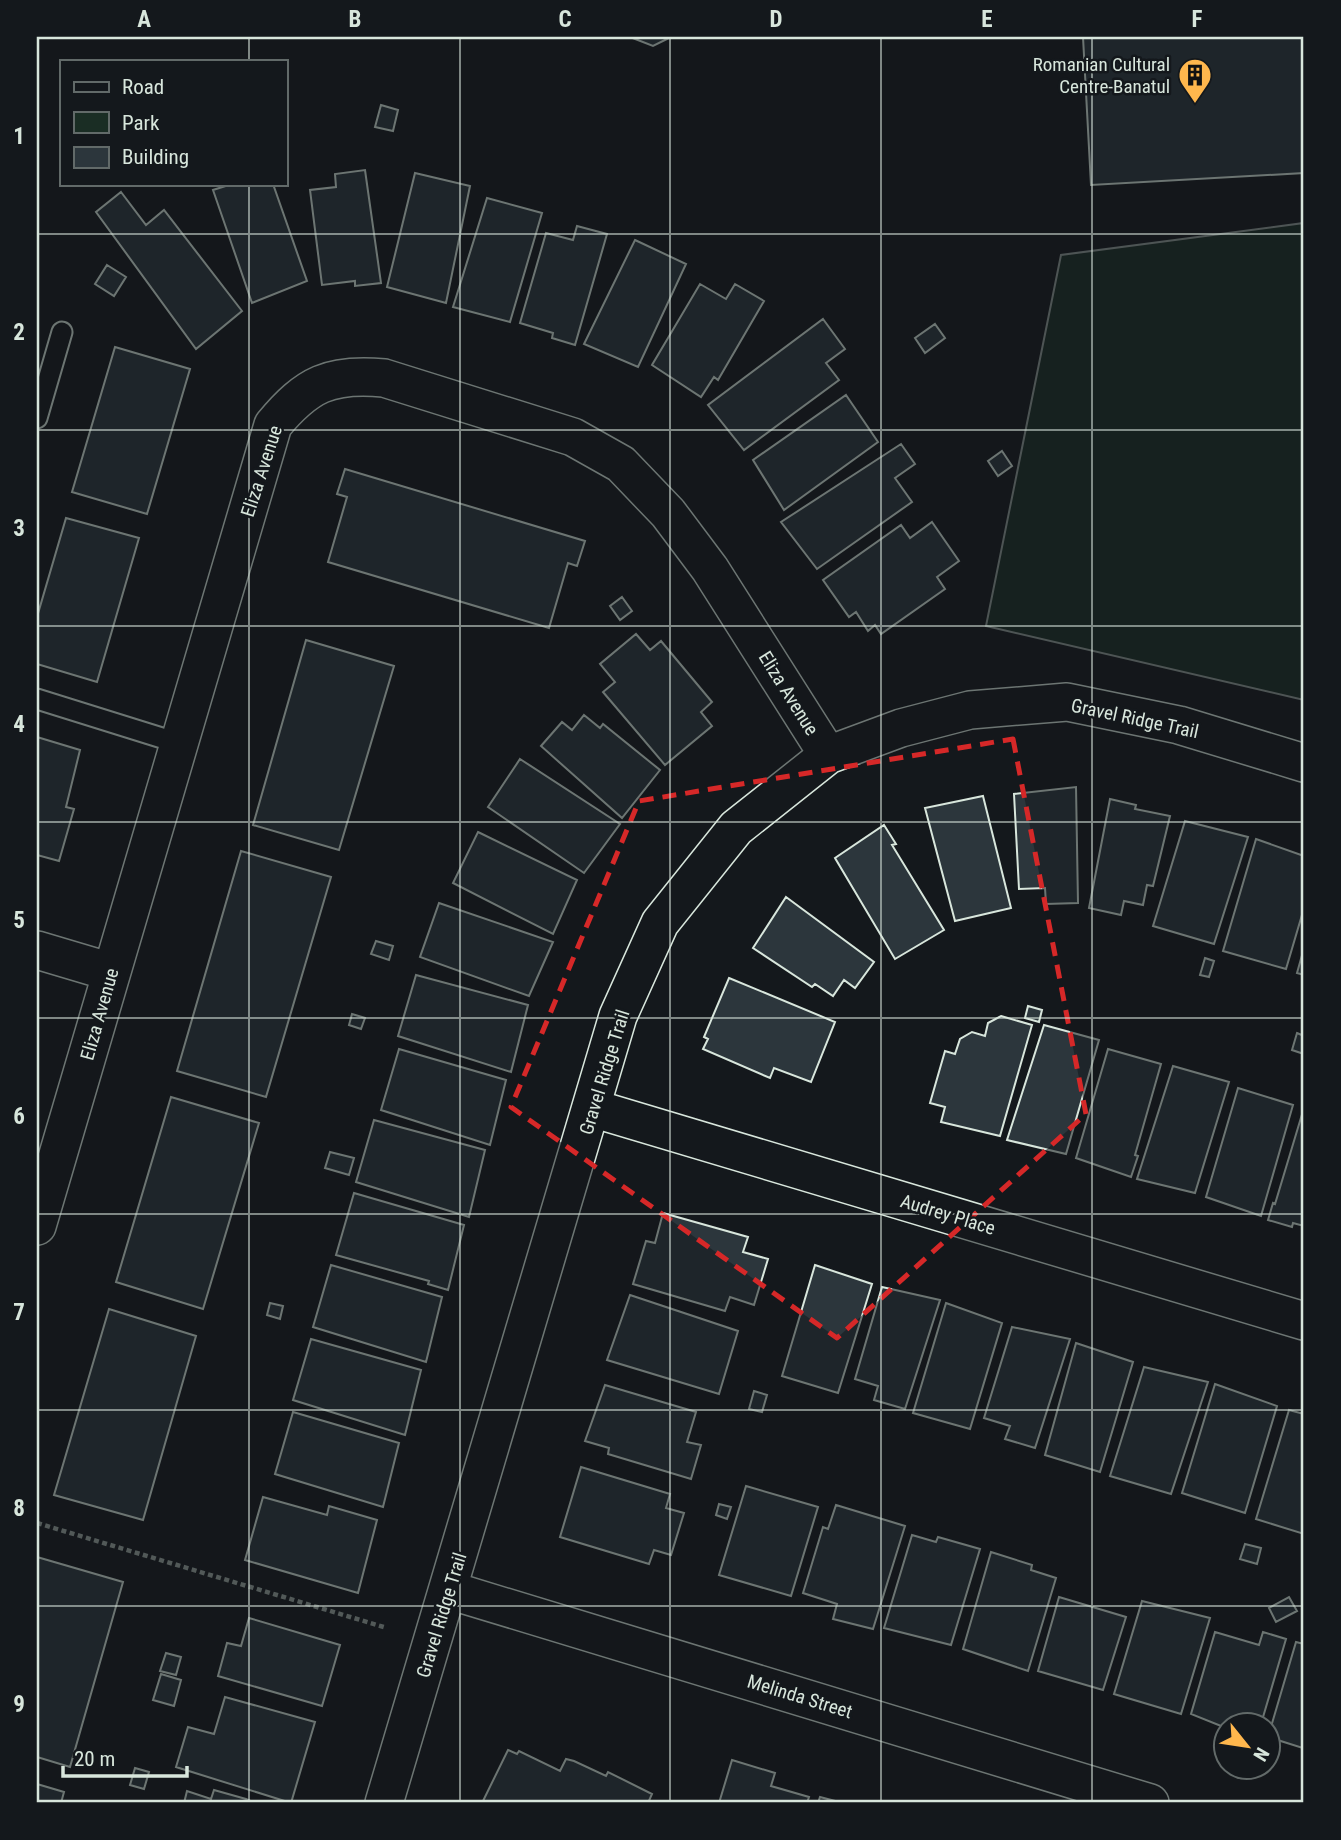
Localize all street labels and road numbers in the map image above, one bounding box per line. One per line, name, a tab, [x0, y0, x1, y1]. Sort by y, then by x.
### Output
street label: Eliza Avenue	[236, 422, 287, 520]
street label: Eliza Avenue	[754, 647, 823, 740]
street label: Gravel Ridge Trail	[1069, 694, 1201, 743]
street label: Eliza Avenue	[75, 965, 124, 1063]
street label: Gravel Ridge Trail	[575, 1007, 634, 1138]
street label: Audrey Place	[898, 1189, 998, 1240]
street label: Gravel Ridge Trail	[412, 1550, 471, 1681]
street label: Melinda Street	[745, 1670, 855, 1723]

